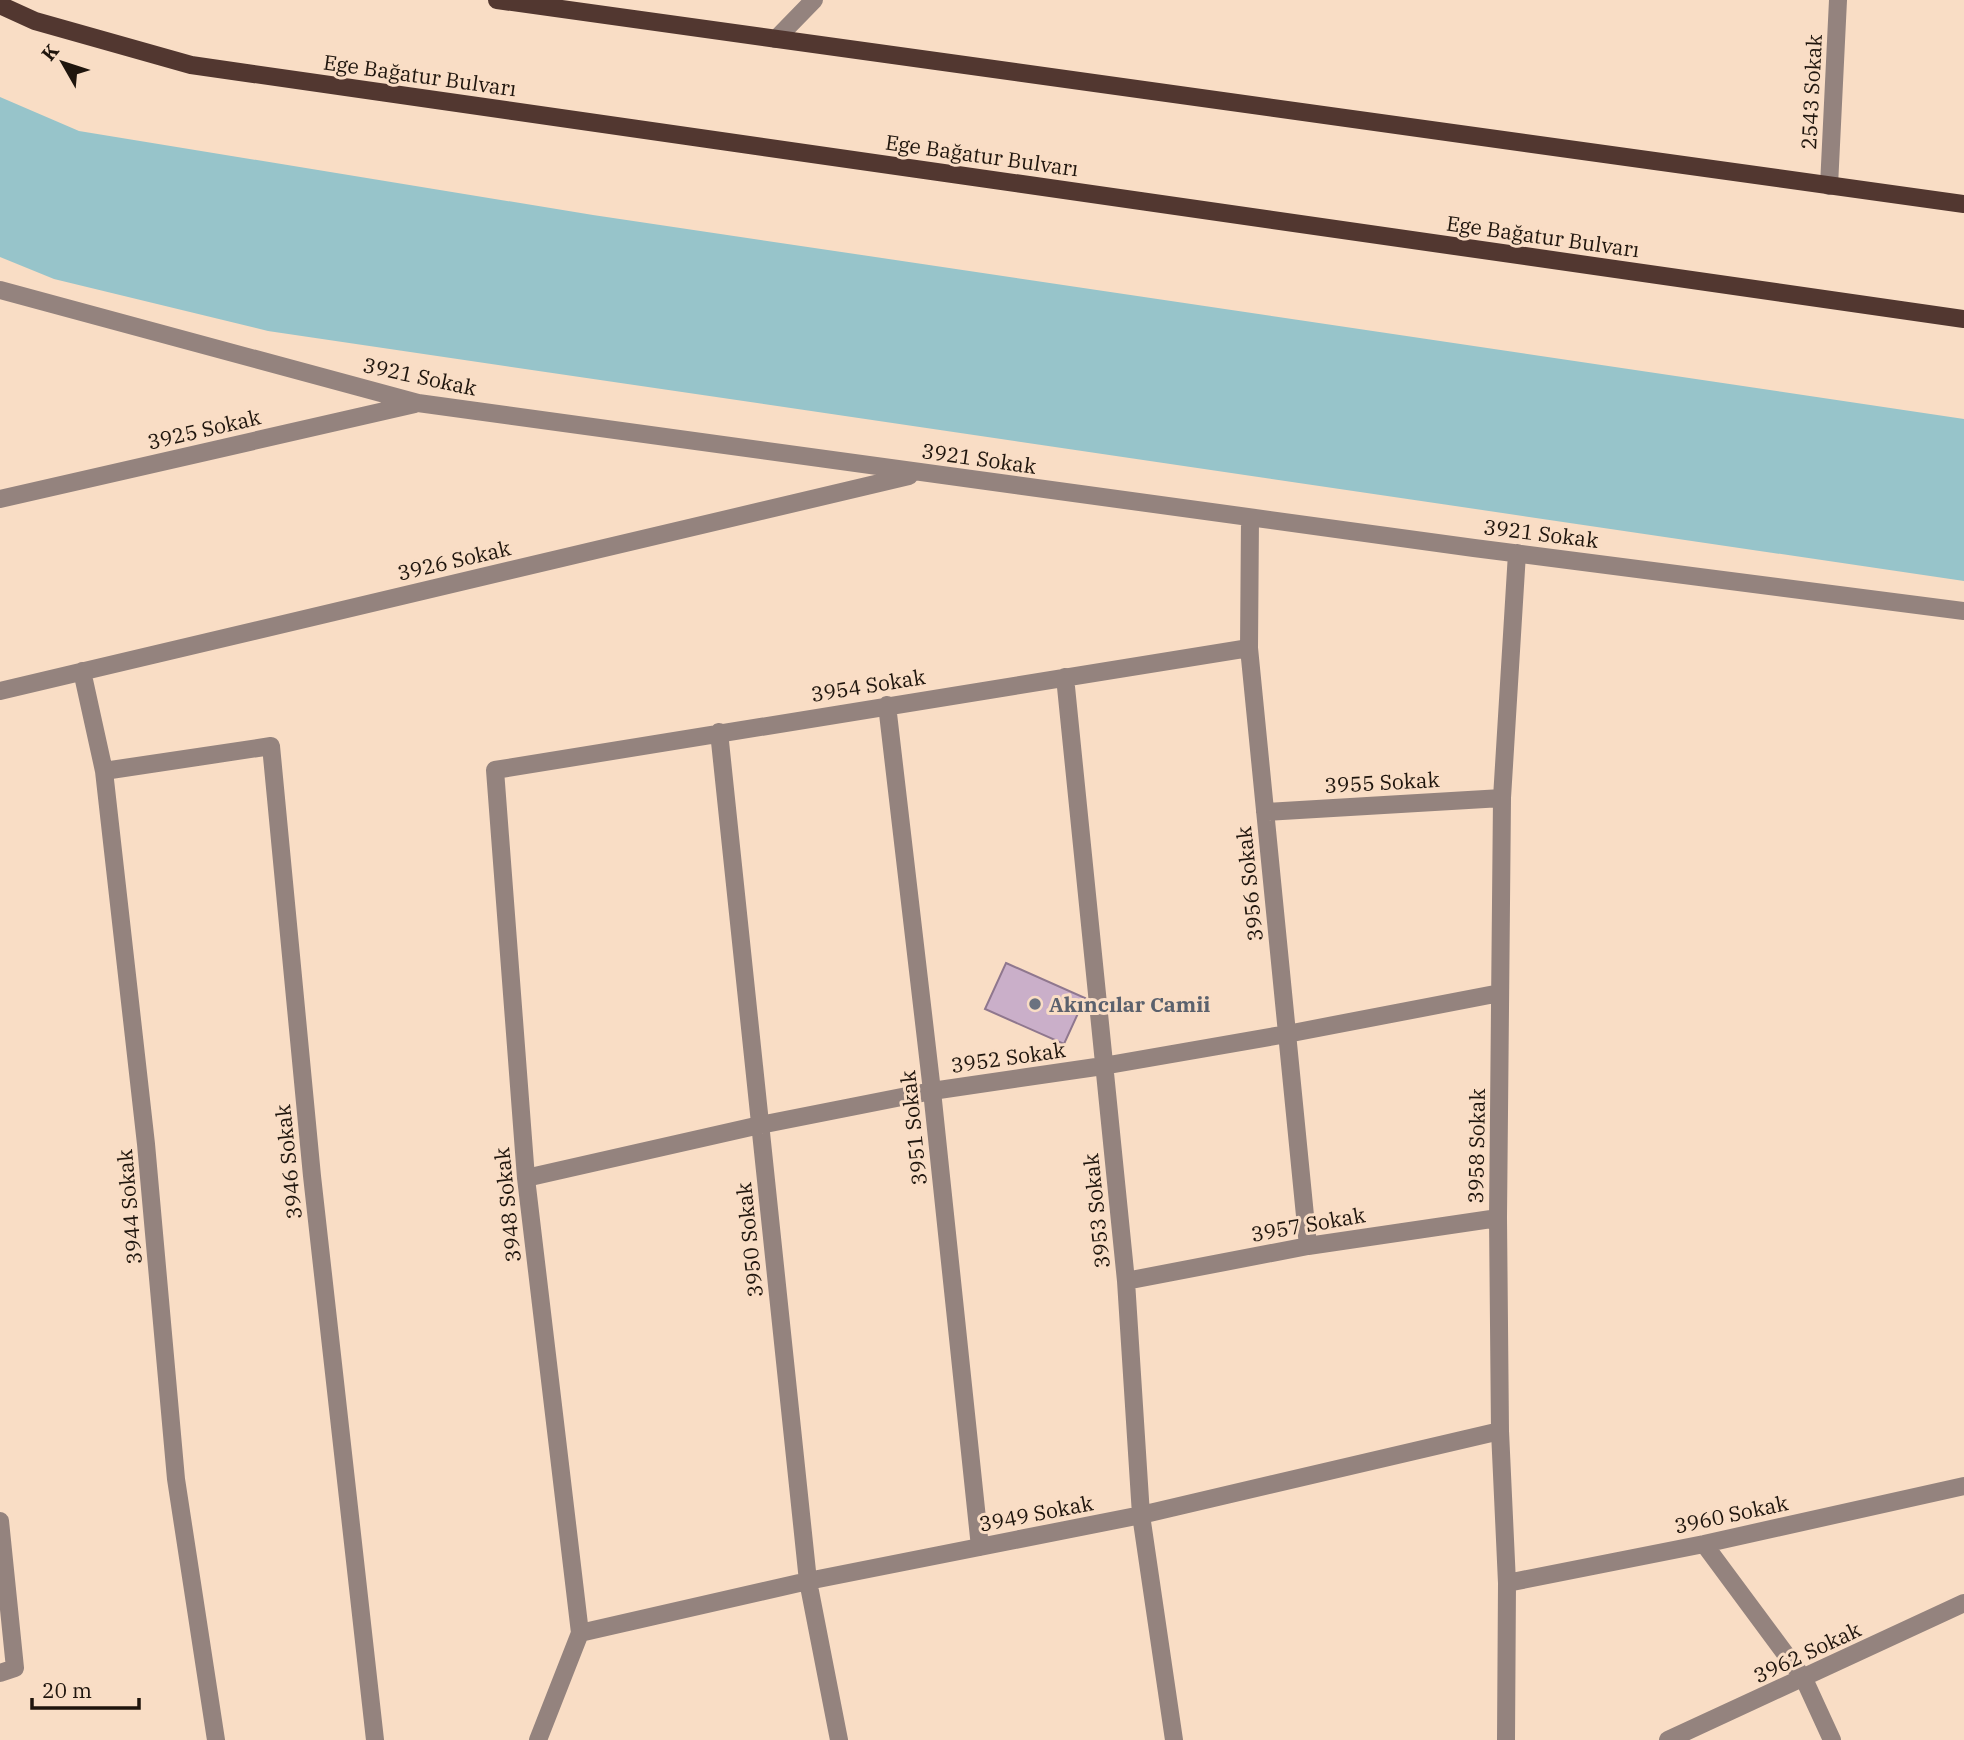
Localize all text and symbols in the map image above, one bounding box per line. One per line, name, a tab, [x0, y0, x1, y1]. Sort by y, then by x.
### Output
north arrow	[28, 28, 98, 98]
street label: 2543 Sokak	[1794, 33, 1828, 150]
text: K	[36, 39, 64, 66]
street label: Ege Bağatur Bulvarı	[322, 48, 518, 102]
street label: Ege Bağatur Bulvarı	[884, 128, 1080, 182]
street label: Ege Bağatur Bulvarı	[1445, 209, 1641, 263]
street label: 3921 Sokak	[361, 350, 480, 402]
street label: 3925 Sokak	[145, 402, 264, 456]
street label: 3921 Sokak	[920, 436, 1039, 480]
street label: 3921 Sokak	[1482, 512, 1601, 554]
street label: 3926 Sokak	[395, 533, 514, 587]
street label: 3954 Sokak	[809, 662, 928, 708]
street label: 3955 Sokak	[1324, 765, 1441, 799]
street label: 3956 Sokak	[1229, 824, 1269, 943]
place label: Akıncılar Camii	[1049, 990, 1210, 1018]
marker: Akıncılar Camii	[1027, 996, 1043, 1012]
street label: 3952 Sokak	[949, 1035, 1068, 1079]
street label: 3951 Sokak	[893, 1068, 933, 1187]
street label: 3958 Sokak	[1461, 1087, 1491, 1204]
street label: 3946 Sokak	[268, 1102, 308, 1221]
street label: 3948 Sokak	[487, 1145, 527, 1264]
street label: 3944 Sokak	[110, 1148, 148, 1266]
street label: 3953 Sokak	[1076, 1151, 1116, 1270]
street label: 3950 Sokak	[729, 1180, 769, 1299]
street label: 3957 Sokak	[1249, 1200, 1368, 1248]
street label: 3949 Sokak	[977, 1488, 1096, 1538]
street label: 3960 Sokak	[1672, 1488, 1791, 1540]
street label: 3962 Sokak	[1749, 1615, 1866, 1689]
scale bar	[32, 1666, 138, 1710]
text: 20 m	[42, 1676, 92, 1704]

